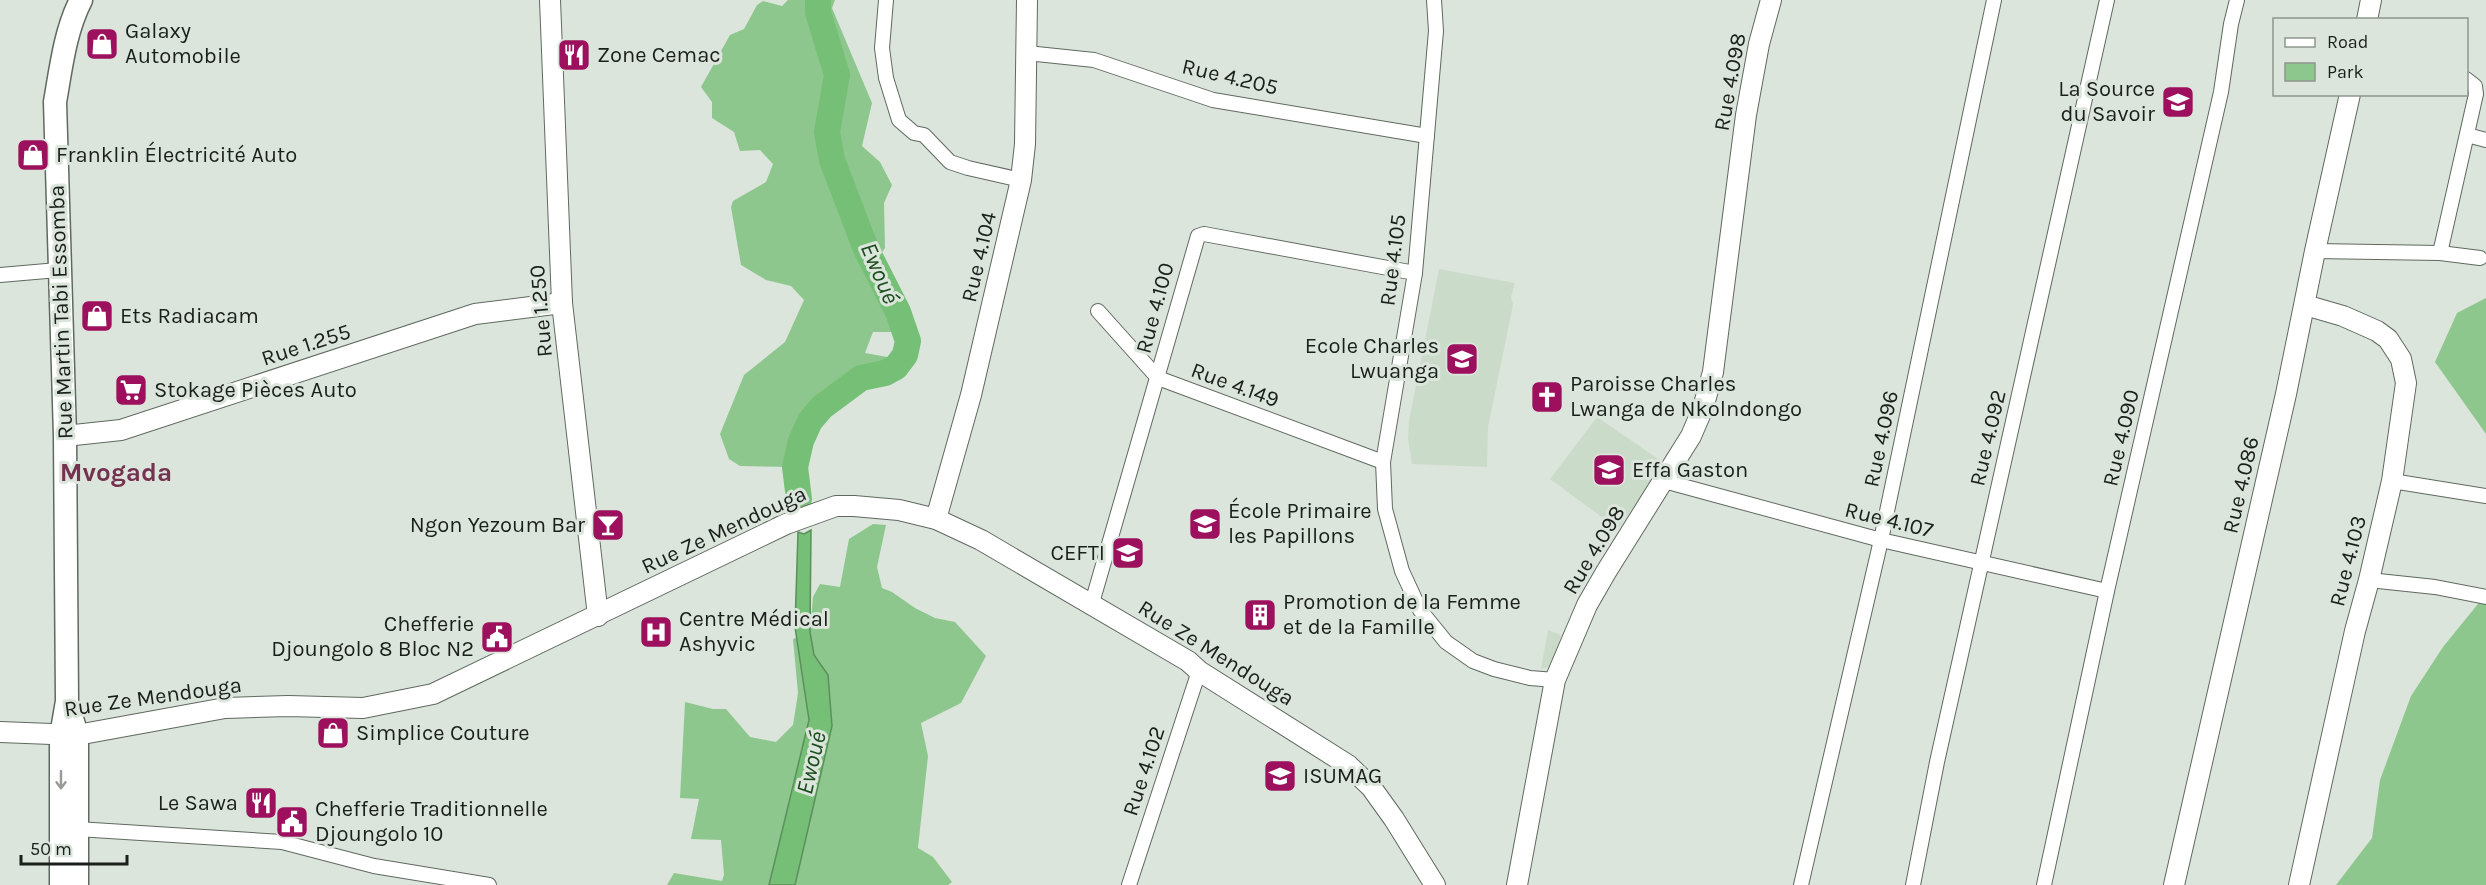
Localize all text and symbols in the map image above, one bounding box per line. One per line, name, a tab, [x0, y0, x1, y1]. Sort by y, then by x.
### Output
place label: Galaxy Automobile	[125, 18, 241, 69]
legend	[2273, 18, 2468, 96]
shop icon: Galaxy Automobile	[84, 26, 120, 62]
street label: Rue 4.098	[1709, 31, 1751, 133]
text: Road	[2327, 31, 2368, 53]
restaurant icon: Zone Cemac	[556, 37, 592, 73]
place label: Zone Cemac	[597, 42, 721, 68]
street label: Rue 4.205	[1179, 53, 1281, 101]
text: Park	[2327, 61, 2364, 83]
place label: La Source du Savoir	[2058, 76, 2155, 127]
school or university icon: La Source du Savoir	[2160, 84, 2196, 120]
shop icon: Franklin Électricité Auto	[15, 137, 51, 173]
place label: Franklin Électricité Auto	[56, 141, 297, 168]
street label: Rue Martin Tabi Essomba	[44, 184, 78, 440]
street label: Rue 4.104	[956, 209, 1002, 305]
street label: Rue 4.105	[1374, 213, 1412, 307]
water label: Ewoué	[855, 238, 905, 308]
street label: Rue 4.100	[1130, 260, 1180, 356]
street label: Rue 1.250	[524, 264, 558, 358]
shop icon: Ets Radiacam	[79, 298, 115, 334]
place label: Ets Radiacam	[120, 303, 259, 329]
street label: Rue 1.255	[258, 318, 354, 372]
place label: Ecole Charles Lwuanga	[1305, 333, 1439, 384]
school or university icon: Ecole Charles Lwuanga	[1444, 341, 1480, 377]
street label: Rue 4.149	[1187, 357, 1283, 413]
place label: Paroisse Charles Lwanga de Nkolndongo	[1570, 371, 1802, 422]
supermarket icon: Stokage Pièces Auto	[113, 372, 149, 408]
place label: Stokage Pièces Auto	[154, 377, 357, 403]
church icon: Paroisse Charles Lwanga de Nkolndongo	[1529, 379, 1565, 415]
street label: Rue 4.092	[1964, 387, 2012, 489]
street label: Rue 4.090	[2097, 387, 2145, 489]
street label: Rue 4.096	[1858, 388, 1904, 490]
street label: Rue 4.086	[2217, 434, 2265, 536]
school or university icon: Effa Gaston	[1591, 452, 1627, 488]
district label: Mvogada	[60, 457, 172, 488]
place label: Effa Gaston	[1632, 457, 1748, 483]
street label: Rue Ze Mendouga	[637, 480, 811, 580]
street label: Rue 4.107	[1842, 496, 1936, 544]
place label: École Primaire les Papillons	[1228, 497, 1372, 549]
street label: Rue 4.098	[1557, 501, 1631, 599]
school or university icon: École Primaire les Papillons	[1187, 506, 1223, 542]
bar icon: Ngon Yezoum Bar	[590, 507, 626, 543]
place label: Ngon Yezoum Bar	[410, 512, 585, 538]
street label: Rue 4.103	[2324, 513, 2372, 609]
school or university icon: CEFTI	[1110, 535, 1146, 571]
place label: CEFTI	[1050, 540, 1105, 566]
place label: Promotion de la Femme et de la Famille	[1283, 589, 1521, 640]
street label: Rue Ze Mendouga	[1133, 595, 1299, 711]
building icon: Promotion de la Femme et de la Famille	[1242, 597, 1278, 633]
place label: Centre Médical Ashyvic	[679, 606, 829, 657]
place label: Chefferie Djoungolo 8 Bloc N2	[271, 611, 474, 662]
hospital icon: Centre Médical Ashyvic	[638, 614, 674, 650]
public building icon: Chefferie Djoungolo 8 Bloc N2	[479, 619, 515, 655]
street label: Rue Ze Mendouga	[63, 672, 243, 722]
shop icon: Simplice Couture	[315, 715, 351, 751]
place label: Simplice Couture	[356, 720, 530, 746]
street label: Rue 4.102	[1117, 723, 1171, 819]
water label: Ewoué	[790, 729, 832, 797]
school or university icon: ISUMAG	[1262, 758, 1298, 794]
place label: ISUMAG	[1303, 763, 1382, 789]
one-way arrow	[55, 769, 67, 789]
restaurant icon: Le Sawa	[243, 785, 279, 821]
place label: Le Sawa	[158, 790, 238, 816]
place label: Chefferie Traditionnelle Djoungolo 10	[315, 796, 548, 847]
public building icon: Chefferie Traditionnelle Djoungolo 10	[274, 804, 310, 840]
scale bar	[21, 828, 128, 866]
text: 50 m	[30, 838, 72, 860]

